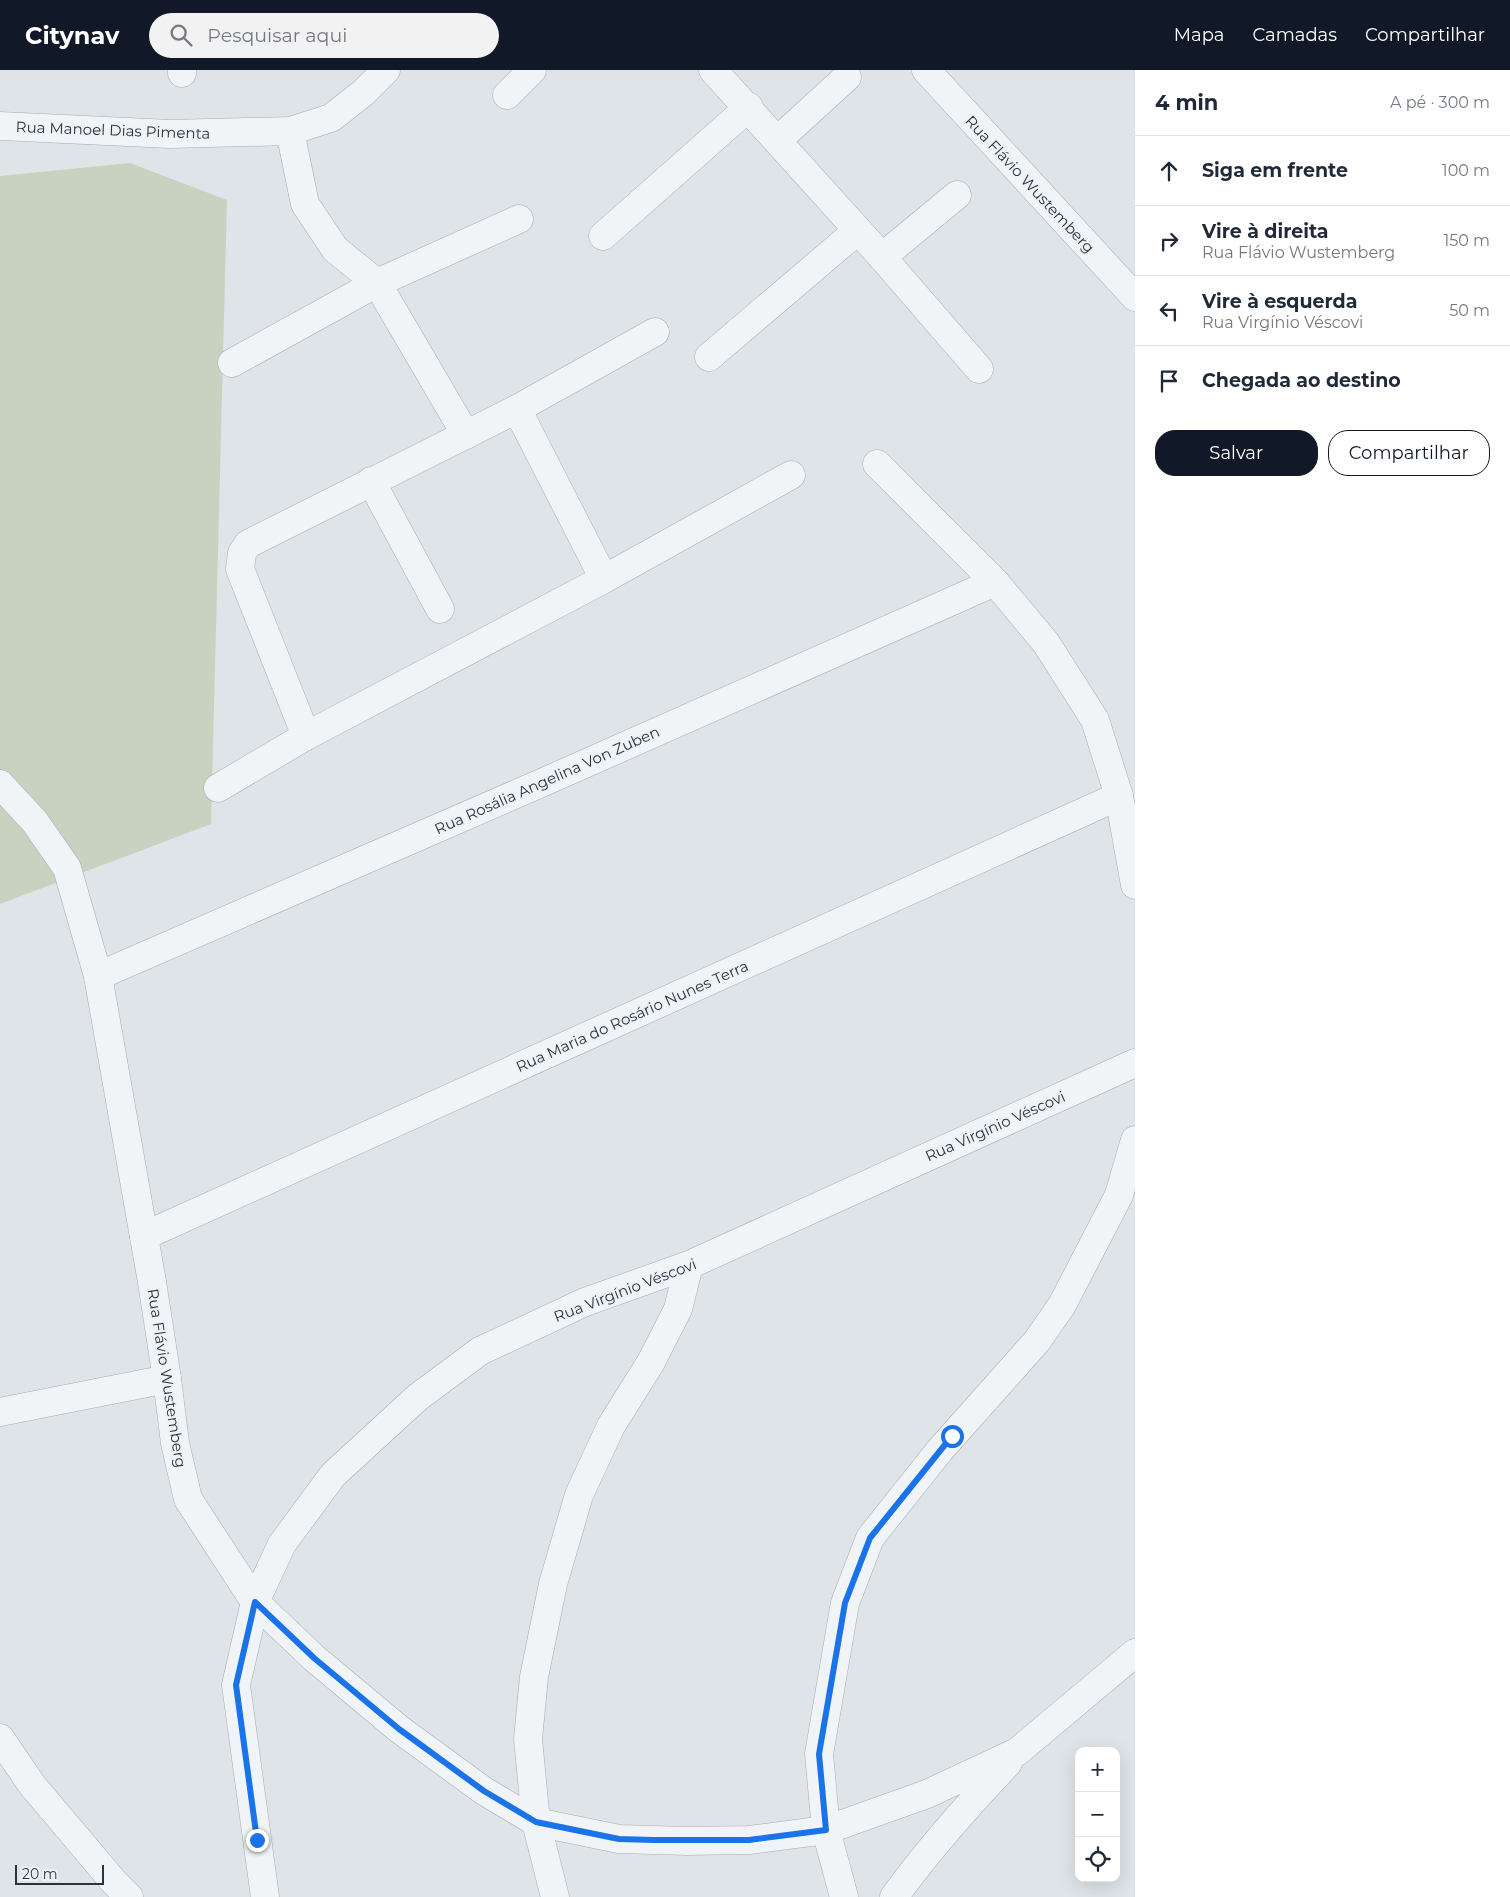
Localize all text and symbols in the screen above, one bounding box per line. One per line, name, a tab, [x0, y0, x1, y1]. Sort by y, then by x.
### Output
search box	[149, 13, 499, 58]
text: Citynav	[25, 21, 119, 50]
icon: search	[167, 21, 195, 49]
text: Pesquisar aqui	[207, 24, 347, 47]
text: Mapa	[1174, 24, 1224, 46]
text: Camadas	[1252, 24, 1337, 46]
text: Compartilhar	[1365, 24, 1485, 46]
text: 4 min	[1155, 90, 1218, 115]
text: A pé · 300 m	[1390, 93, 1490, 112]
street label: Rua Flávio Wustemberg	[961, 111, 1099, 257]
street label: Rua Manoel Dias Pimenta	[15, 117, 211, 143]
icon: ahead	[1155, 157, 1183, 185]
text: Siga em frente	[1202, 159, 1348, 182]
text: 100 m	[1442, 161, 1490, 180]
text: Vire à direita	[1202, 220, 1329, 243]
icon: right	[1155, 227, 1183, 255]
text: 150 m	[1443, 231, 1490, 250]
text: Rua Flávio Wustemberg	[1202, 243, 1395, 262]
text: Vire à esquerda	[1202, 290, 1357, 313]
icon: left	[1155, 297, 1183, 325]
text: 50 m	[1449, 301, 1490, 320]
text: Rua Virgínio Véscovi	[1202, 313, 1363, 332]
icon: arrive	[1155, 367, 1183, 395]
text: Chegada ao destino	[1202, 369, 1401, 392]
button: Salvar	[1155, 430, 1318, 476]
button: Compartilhar	[1328, 430, 1490, 476]
street label: Rua Rosália Angelina Von Zuben	[431, 722, 663, 838]
street label: Rua Maria do Rosário Nunes Terra	[513, 956, 751, 1076]
street label: Rua Virgínio Véscovi	[922, 1087, 1068, 1165]
street label: Rua Virgínio Véscovi	[551, 1254, 699, 1326]
street label: Rua Flávio Wustemberg	[143, 1287, 191, 1469]
route start	[941, 1425, 964, 1448]
map controls	[1075, 1747, 1120, 1882]
button: +	[1075, 1747, 1120, 1792]
button: −	[1075, 1792, 1120, 1837]
route end	[246, 1829, 269, 1852]
button: locate	[1075, 1837, 1120, 1882]
scale bar	[15, 1862, 104, 1885]
text: 20 m	[22, 1865, 58, 1883]

